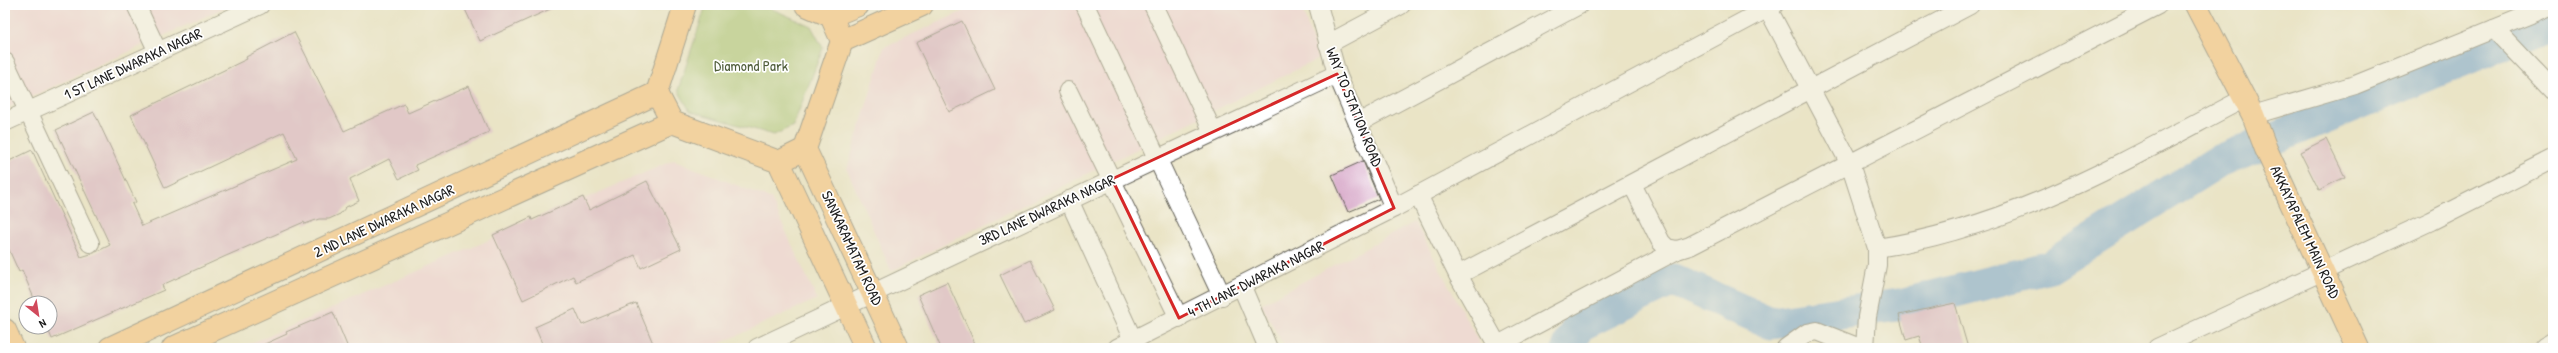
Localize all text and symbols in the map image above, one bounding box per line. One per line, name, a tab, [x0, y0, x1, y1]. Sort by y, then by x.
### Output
street label: 1 ST LANE DWARAKA NAGAR	[60, 22, 205, 105]
street label: WAY TO STATION ROAD	[1321, 44, 1388, 170]
park label: Diamond Park	[714, 55, 788, 76]
street label: AKKAYAPALEM MAIN ROAD	[2265, 162, 2346, 302]
street label: 3RD LANE DWARAKA NAGAR	[975, 169, 1119, 250]
street label: 2 ND LANE DWARAKA NAGAR	[310, 179, 458, 262]
street label: SANKARAMATAM ROAD	[817, 187, 889, 309]
street label: 4 TH LANE DWARAKA NAGAR	[1184, 235, 1328, 322]
north arrow	[18, 295, 58, 335]
text: N	[37, 316, 49, 331]

